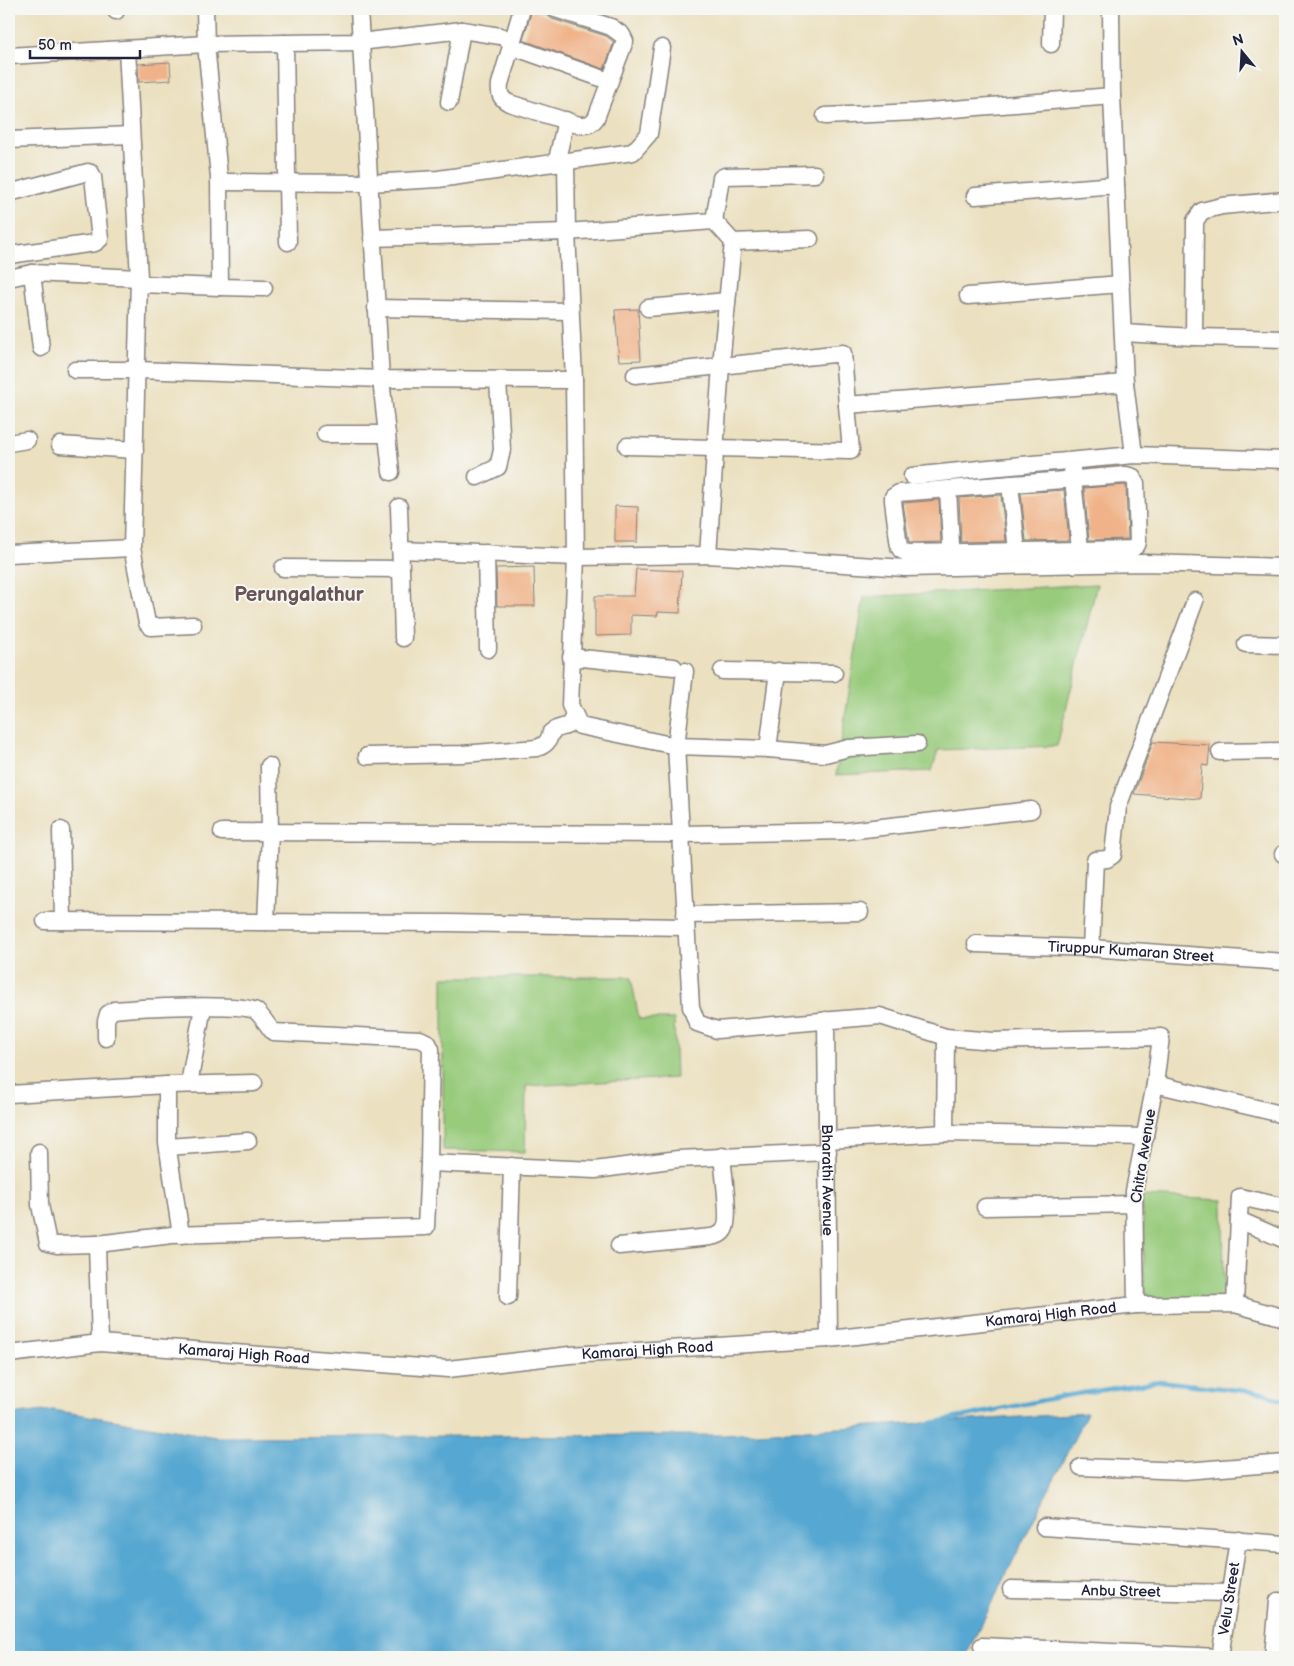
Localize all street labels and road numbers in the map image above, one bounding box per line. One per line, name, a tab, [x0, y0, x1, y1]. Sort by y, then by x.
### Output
street label: Tiruppur Kumaran Street	[1047, 937, 1215, 967]
street label: Chitra Avenue	[1127, 1108, 1160, 1205]
street label: Bharathi Avenue	[817, 1124, 837, 1236]
street label: Kamaraj High Road	[984, 1298, 1117, 1332]
street label: Kamaraj High Road	[581, 1337, 714, 1364]
street label: Kamaraj High Road	[177, 1340, 310, 1369]
street label: Velu Street	[1214, 1560, 1245, 1637]
street label: Anbu Street	[1081, 1581, 1161, 1602]

